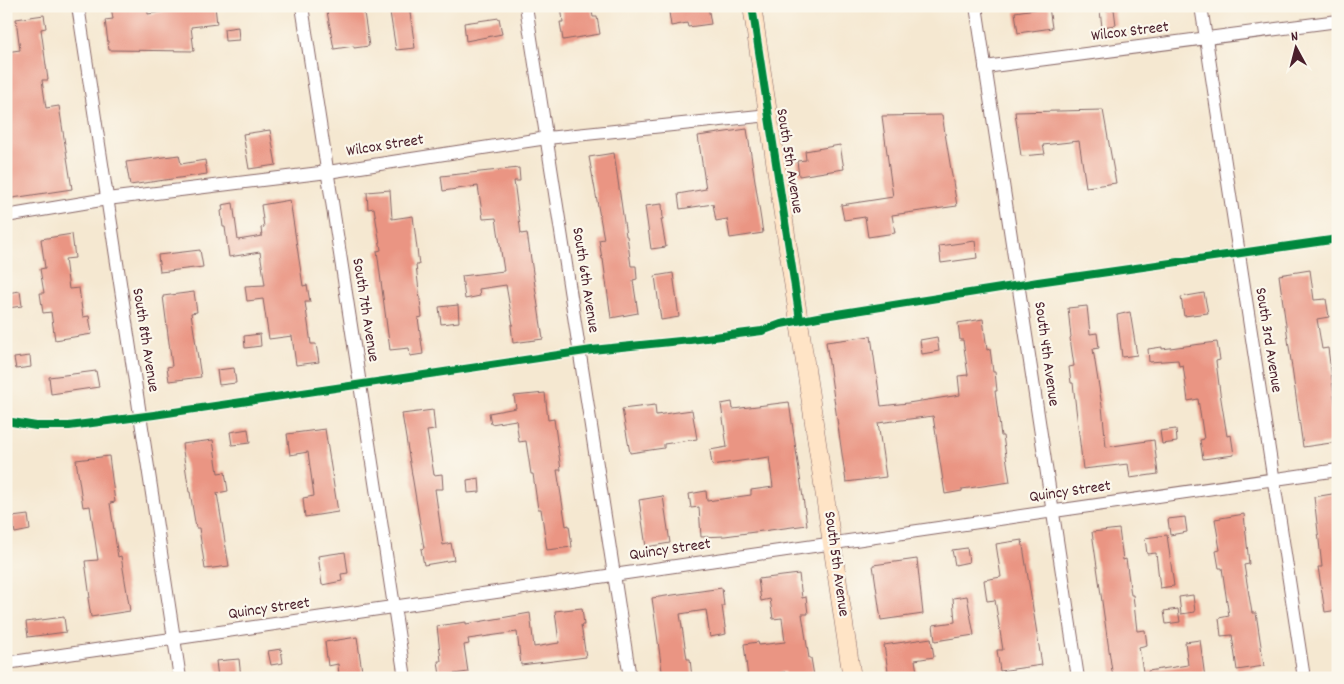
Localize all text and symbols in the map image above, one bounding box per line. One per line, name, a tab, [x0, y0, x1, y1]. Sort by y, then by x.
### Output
street label: Wilcox Street	[1090, 16, 1170, 48]
north arrow	[1272, 22, 1322, 72]
text: N	[1290, 27, 1299, 47]
street label: South 5th Avenue	[769, 107, 809, 215]
street label: Wilcox Street	[345, 129, 425, 163]
street label: South 6th Avenue	[565, 226, 605, 334]
street label: South 7th Avenue	[345, 256, 385, 364]
street label: South 8th Avenue	[125, 286, 165, 394]
street label: South 3rd Avenue	[1248, 286, 1288, 394]
street label: South 4th Avenue	[1027, 300, 1065, 408]
street label: Quincy Street	[1028, 475, 1112, 509]
street label: South 5th Avenue	[817, 510, 855, 618]
street label: Quincy Street	[628, 533, 712, 567]
street label: Quincy Street	[227, 592, 311, 626]

